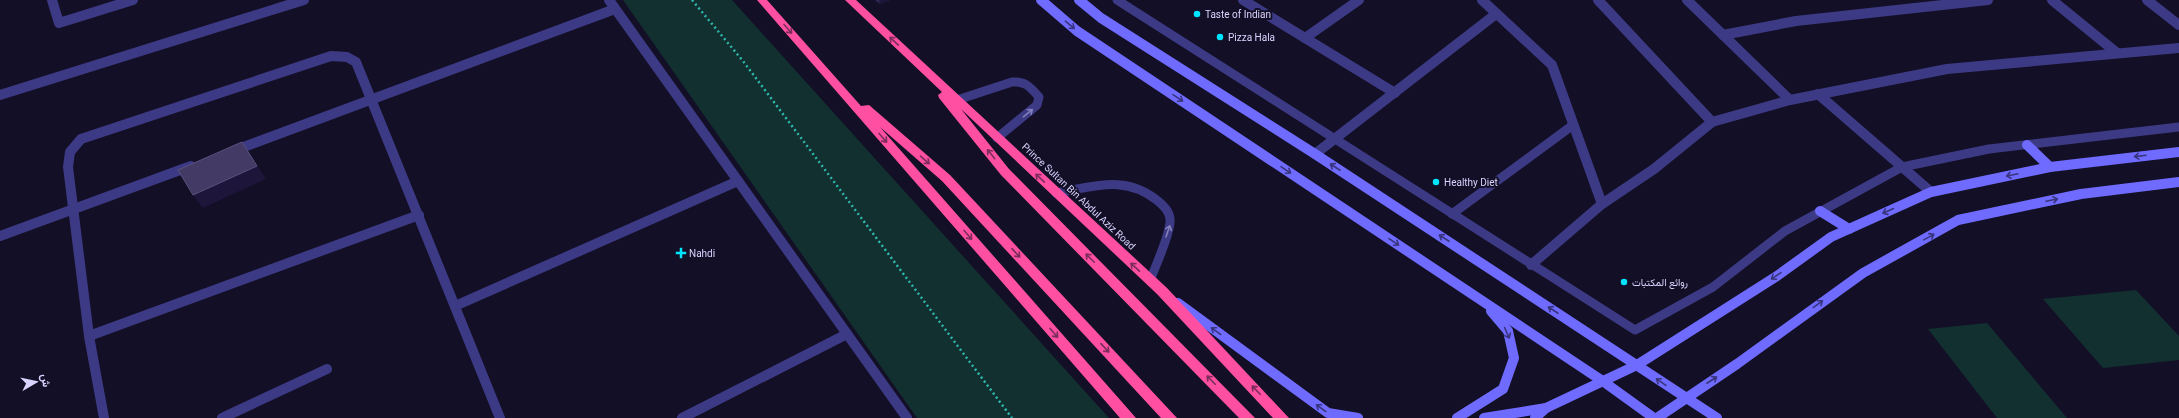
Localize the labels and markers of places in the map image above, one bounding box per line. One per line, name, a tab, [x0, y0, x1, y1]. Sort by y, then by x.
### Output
marker: Taste of Indian	[1192, 9, 1202, 19]
place label: Taste of Indian	[1205, 9, 1271, 20]
marker: Pizza Hala	[1215, 32, 1225, 42]
place label: Pizza Hala	[1228, 32, 1275, 43]
marker: Healthy Diet	[1431, 177, 1441, 187]
place label: Healthy Diet	[1444, 177, 1498, 188]
marker: Nahdi	[676, 248, 686, 258]
place label: Nahdi	[689, 248, 715, 259]
marker: روائع المكتبات	[1619, 277, 1629, 287]
place label: روائع المكتبات	[1632, 277, 1688, 289]

